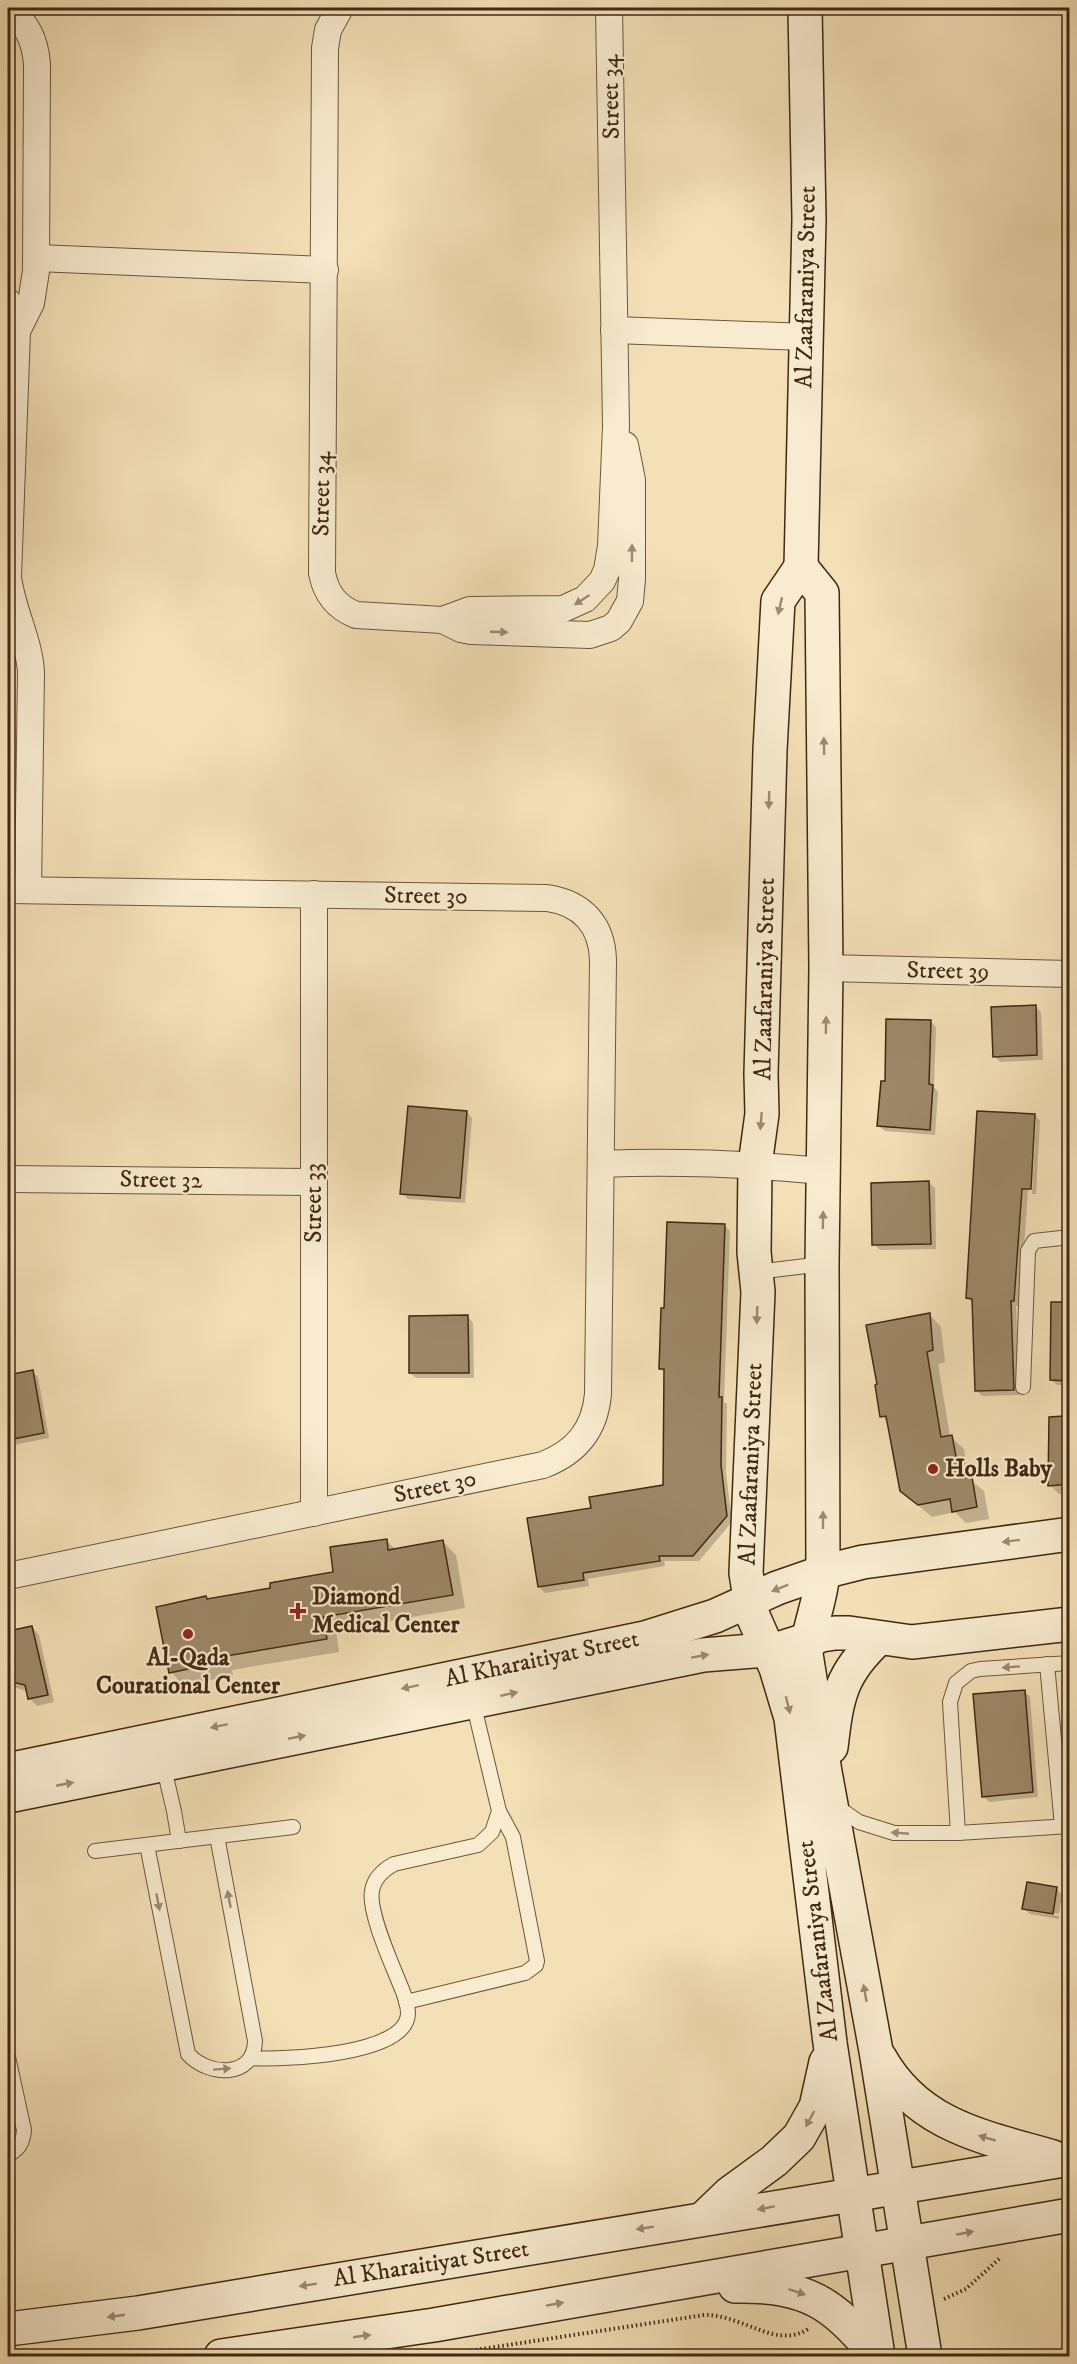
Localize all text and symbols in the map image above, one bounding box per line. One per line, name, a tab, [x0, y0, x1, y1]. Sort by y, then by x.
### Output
street label: Street 34	[595, 53, 627, 140]
street label: Al Zaafaraniya Street	[789, 185, 823, 389]
street label: Street 34	[306, 450, 338, 537]
one-way arrow	[627, 544, 637, 563]
one-way arrow	[573, 594, 590, 605]
one-way arrow	[774, 597, 784, 615]
one-way arrow	[490, 628, 509, 637]
one-way arrow	[819, 736, 829, 755]
one-way arrow	[764, 791, 774, 810]
street label: Al Zaafaraniya Street	[748, 877, 782, 1081]
street label: Street 30	[384, 880, 468, 912]
street label: Street 39	[906, 955, 990, 987]
one-way arrow	[821, 1015, 830, 1034]
one-way arrow	[756, 1111, 766, 1130]
street label: Street 33	[299, 1163, 329, 1243]
street label: Street 32	[119, 1164, 203, 1196]
one-way arrow	[818, 1210, 828, 1229]
one-way arrow	[752, 1306, 761, 1325]
street label: Al Zaafaraniya Street	[732, 1362, 770, 1566]
place label: Holls Baby	[945, 1454, 1053, 1484]
marker: Holls Baby	[926, 1462, 940, 1476]
street label: Street 30	[391, 1464, 479, 1510]
one-way arrow	[818, 1510, 828, 1529]
one-way arrow	[1002, 1536, 1021, 1546]
place label: Diamond Medical Center	[312, 1582, 461, 1640]
one-way arrow	[771, 1584, 789, 1593]
marker: Diamond Medical Center	[289, 1602, 307, 1620]
street label: Al Kharaitiyat Street	[442, 1624, 642, 1694]
marker: Al-Qada Courational Center	[181, 1627, 195, 1641]
place label: Al-Qada Courational Center	[96, 1643, 281, 1701]
one-way arrow	[691, 1651, 710, 1660]
one-way arrow	[1002, 1662, 1021, 1671]
one-way arrow	[401, 1683, 420, 1692]
one-way arrow	[500, 1689, 519, 1698]
one-way arrow	[783, 1695, 793, 1714]
one-way arrow	[210, 1722, 229, 1731]
one-way arrow	[288, 1732, 307, 1741]
one-way arrow	[56, 1779, 75, 1788]
one-way arrow	[890, 1828, 909, 1838]
street label: Al Zaafaraniya Street	[791, 1838, 845, 2043]
one-way arrow	[224, 1889, 233, 1908]
one-way arrow	[154, 1893, 163, 1912]
one-way arrow	[861, 1983, 870, 2002]
one-way arrow	[213, 2065, 232, 2074]
one-way arrow	[805, 2110, 815, 2128]
one-way arrow	[978, 2133, 996, 2142]
one-way arrow	[756, 2204, 775, 2213]
one-way arrow	[636, 2224, 655, 2233]
one-way arrow	[955, 2228, 974, 2237]
street label: Al Kharaitiyat Street	[331, 2234, 531, 2294]
one-way arrow	[298, 2280, 317, 2289]
one-way arrow	[788, 2288, 806, 2298]
one-way arrow	[545, 2299, 564, 2308]
one-way arrow	[106, 2311, 125, 2321]
one-way arrow	[353, 2331, 372, 2340]

